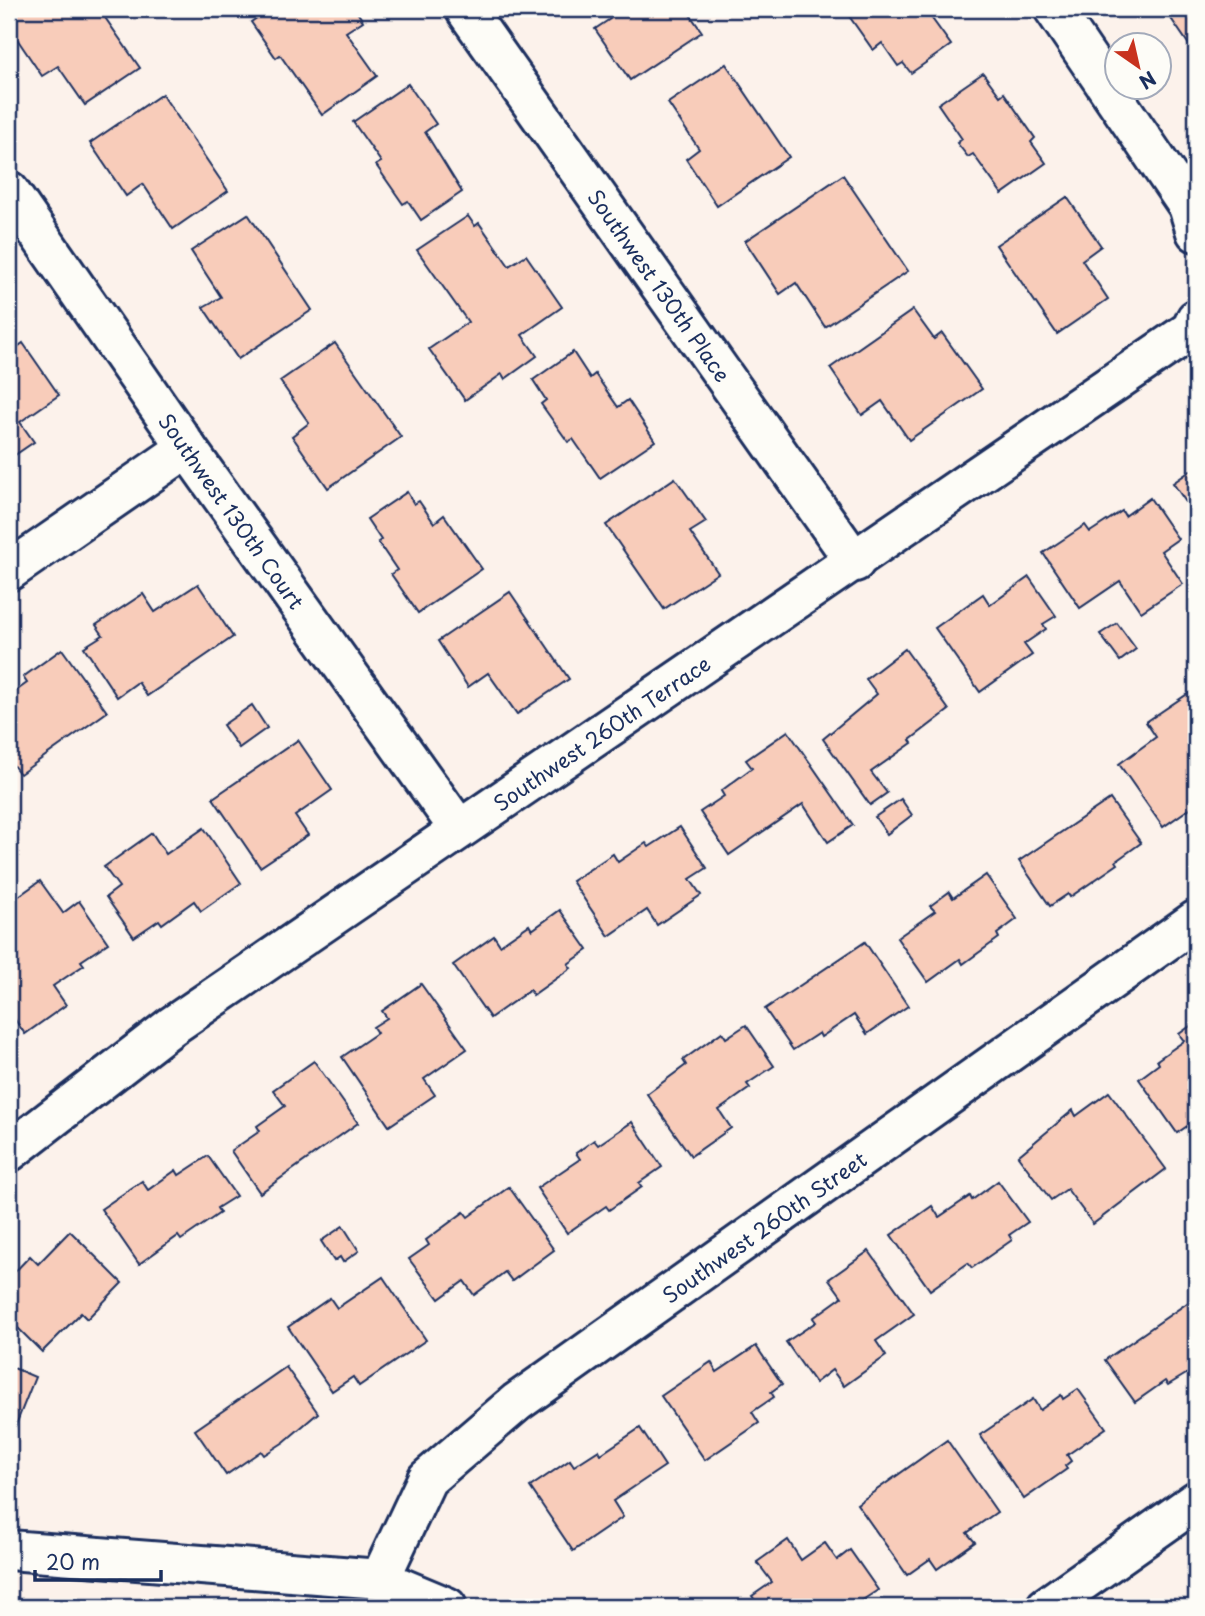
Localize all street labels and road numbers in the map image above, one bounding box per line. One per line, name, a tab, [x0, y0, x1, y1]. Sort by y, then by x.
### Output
street label: Southwest 130th Place	[581, 182, 739, 388]
street label: Southwest 130th Court	[152, 407, 313, 615]
street label: Southwest 260th Terrace	[486, 647, 716, 818]
street label: Southwest 260th Street	[655, 1143, 873, 1310]

